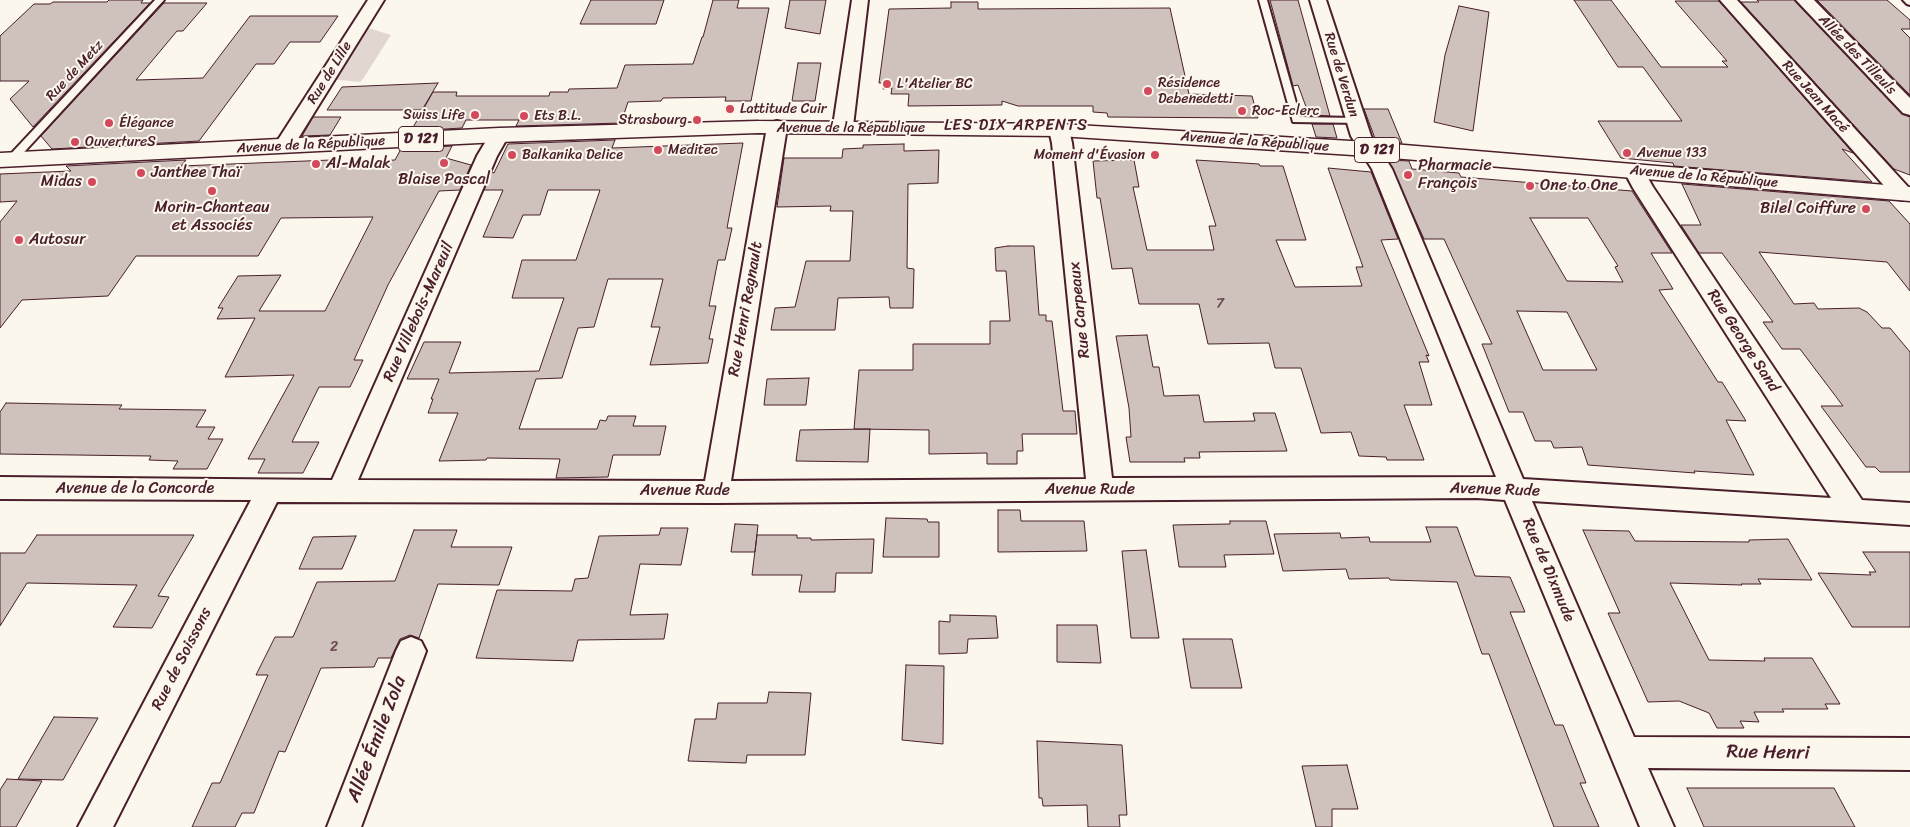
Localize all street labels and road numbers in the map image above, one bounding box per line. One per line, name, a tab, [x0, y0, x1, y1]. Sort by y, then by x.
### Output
street label: Allée des Tilleuls	[1815, 12, 1899, 98]
street label: Rue de Verdun	[1320, 31, 1362, 119]
street label: Rue de Metz	[43, 37, 107, 105]
street label: Rue de Lille	[304, 39, 356, 107]
street label: Rue Jean Macé	[1778, 57, 1852, 137]
street label: Avenue de la République	[777, 120, 925, 136]
road number: D 121	[398, 126, 444, 152]
street label: Avenue de la République	[1180, 128, 1330, 156]
street label: Avenue de la République	[236, 133, 386, 157]
road number: D 121	[1354, 138, 1400, 162]
street label: Avenue de la République	[1629, 162, 1779, 192]
street label: Rue Villebois-Mareuil	[380, 239, 458, 385]
street label: Rue Henri Regnault	[725, 240, 767, 378]
street label: Rue Carpeaux	[1065, 261, 1095, 359]
street label: Rue George Sand	[1703, 286, 1783, 396]
street label: Avenue de la Concorde	[56, 479, 214, 499]
street label: Avenue Rude	[1450, 479, 1540, 501]
street label: Avenue Rude	[1045, 480, 1135, 500]
street label: Avenue Rude	[640, 481, 730, 501]
street label: Rue de Dixmude	[1518, 515, 1578, 625]
street label: Rue de Soissons	[148, 604, 216, 714]
street label: Allée Émile Zola	[342, 673, 412, 805]
street label: Rue Henri	[1726, 741, 1810, 765]

